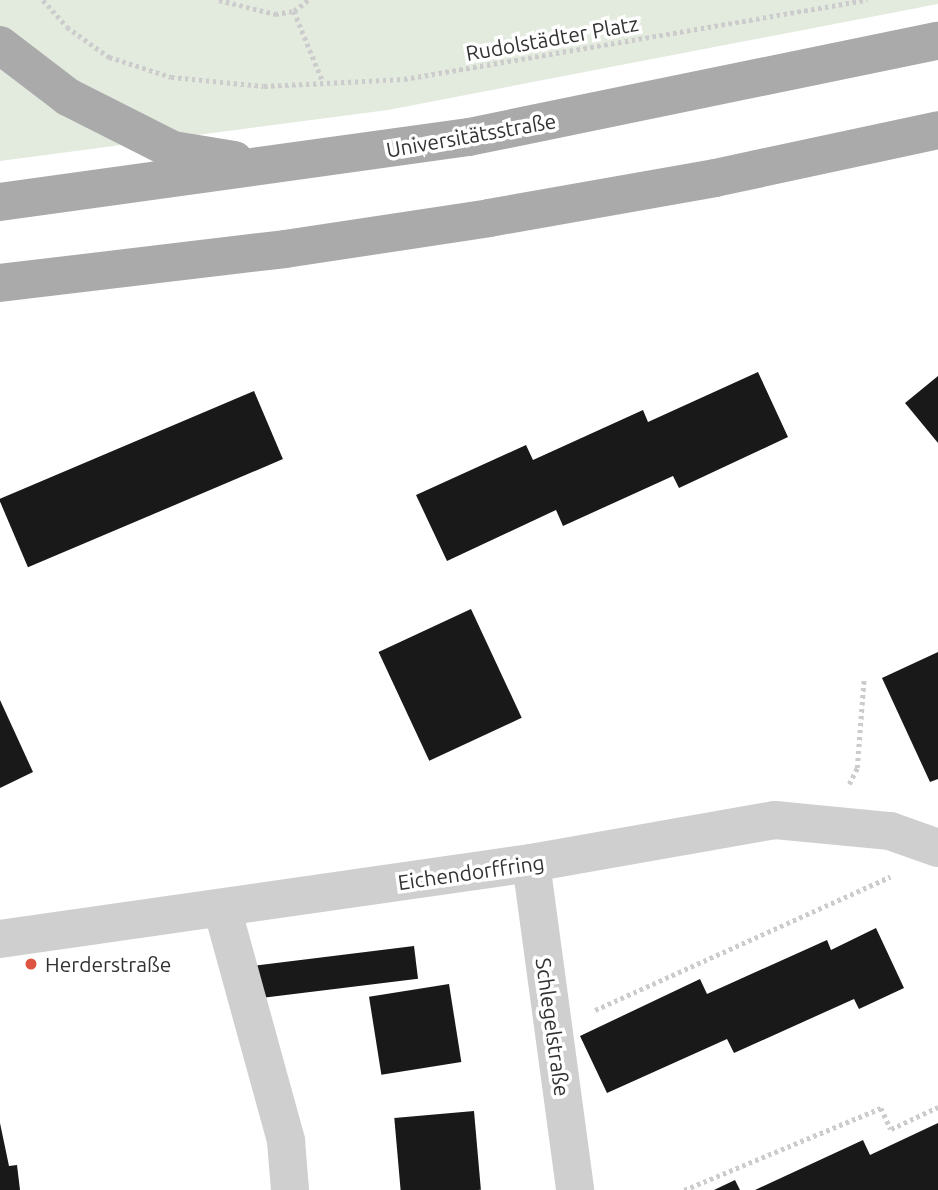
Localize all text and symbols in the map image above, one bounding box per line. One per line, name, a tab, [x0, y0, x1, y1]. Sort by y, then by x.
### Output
street label: Rudolstädter Platz	[464, 10, 640, 66]
street label: Universitätsstraße	[384, 108, 558, 162]
street label: Eichendorffring	[396, 849, 546, 895]
place label: Herderstraße	[45, 951, 171, 977]
marker: Herderstraße	[23, 956, 39, 972]
street label: Schlegelstraße	[531, 956, 575, 1098]

